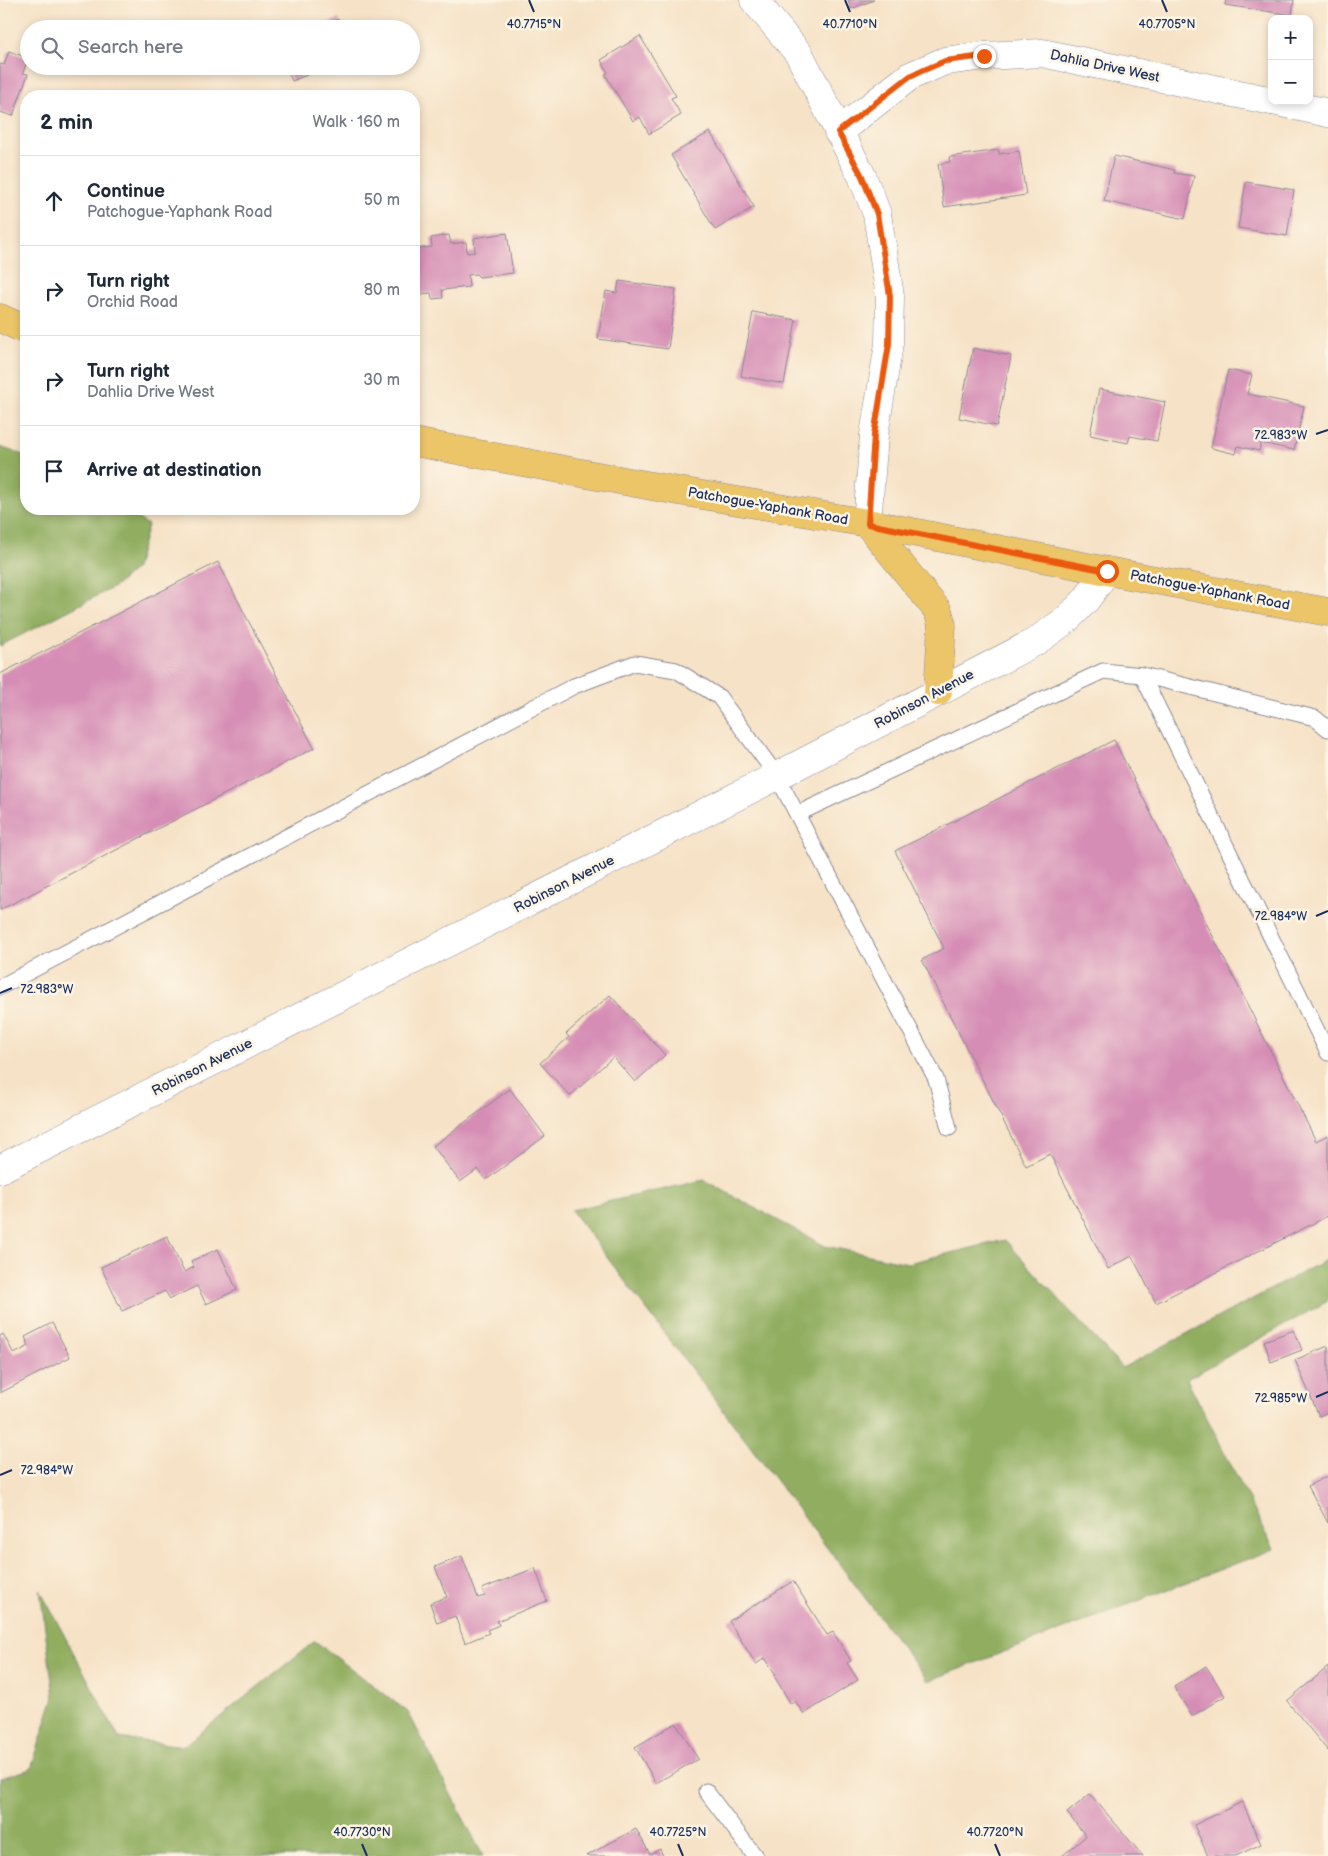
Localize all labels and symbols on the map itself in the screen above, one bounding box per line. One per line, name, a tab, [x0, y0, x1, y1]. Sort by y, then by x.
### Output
text: 40.7715°N	[507, 17, 561, 32]
text: 40.7710°N	[823, 17, 877, 32]
text: 40.7705°N	[1139, 17, 1195, 32]
route end	[973, 45, 996, 68]
street label: Dahlia Drive West	[1049, 46, 1162, 86]
text: 72.983°W	[1255, 428, 1307, 443]
street label: Patchogue-Yaphank Road	[687, 484, 849, 528]
route start	[1096, 560, 1119, 583]
street label: Patchogue-Yaphank Road	[1129, 566, 1291, 614]
street label: Robinson Avenue	[871, 666, 977, 732]
street label: Robinson Avenue	[511, 851, 617, 917]
text: 72.984°W	[1255, 909, 1307, 924]
text: 72.983°W	[21, 982, 73, 997]
street label: Robinson Avenue	[149, 1034, 255, 1100]
text: 72.985°W	[1255, 1391, 1307, 1406]
text: 72.984°W	[21, 1463, 73, 1478]
text: 40.7730°N	[333, 1825, 391, 1840]
text: 40.7725°N	[650, 1825, 706, 1840]
text: 40.7720°N	[966, 1825, 1024, 1840]

